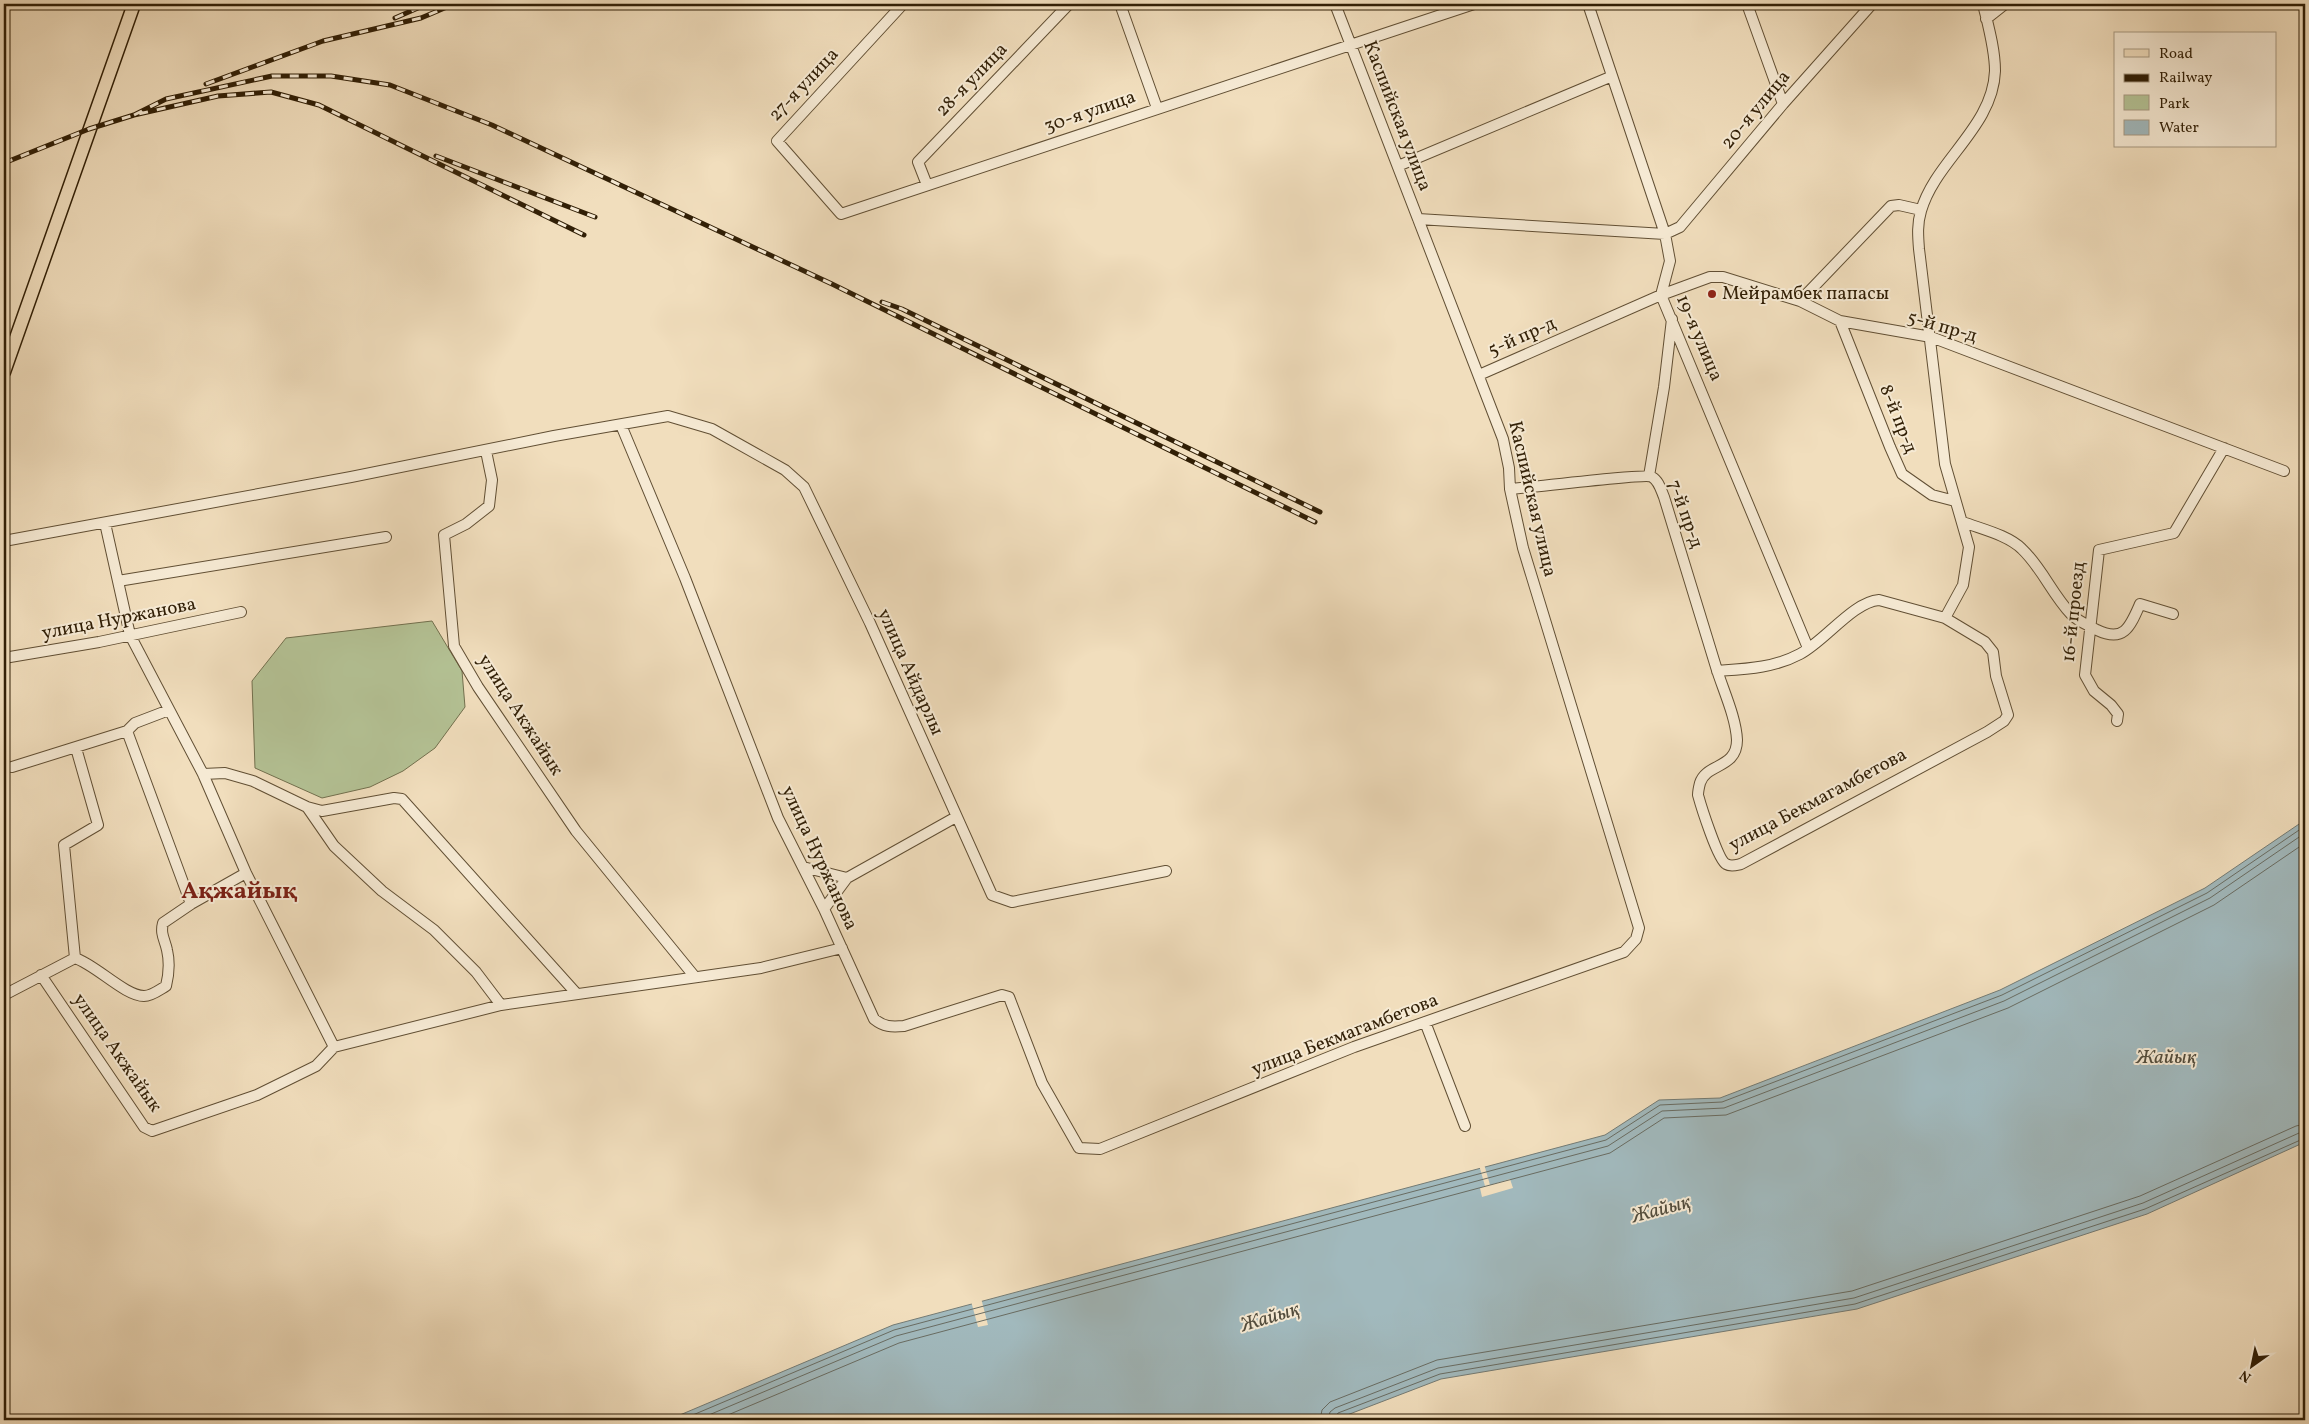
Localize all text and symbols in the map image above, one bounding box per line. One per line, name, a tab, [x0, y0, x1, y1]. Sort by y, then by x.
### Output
legend	[2114, 32, 2276, 148]
street label: 28-я улица	[930, 37, 1014, 123]
street label: Каспийская улица	[1356, 37, 1438, 195]
street label: 27-я улица	[763, 42, 845, 128]
text: Road	[2159, 44, 2193, 65]
street label: 20-я улица	[1715, 65, 1797, 155]
text: Railway	[2159, 68, 2212, 89]
street label: 30-я улица	[1041, 84, 1139, 140]
text: Park	[2159, 94, 2190, 115]
text: Water	[2159, 118, 2199, 139]
place label: Мейрамбек папасы	[1722, 281, 1889, 307]
marker: Мейрамбек папасы	[1706, 288, 1718, 300]
street label: 19-я улица	[1669, 291, 1729, 385]
street label: 5-й пр-д	[1904, 305, 1980, 349]
street label: 5-й пр-д	[1484, 310, 1560, 363]
street label: 8-й пр-д	[1872, 381, 1924, 458]
street label: Каспийская улица	[1501, 419, 1563, 579]
street label: 7-й пр-д	[1661, 476, 1709, 552]
street label: 16-й проезд	[2056, 560, 2092, 664]
street label: улица Нуржанова	[40, 591, 198, 647]
street label: улица Айдарлы	[870, 605, 950, 739]
street label: улица Акжайык	[471, 649, 569, 781]
street label: улица Бекмагамбетова	[1724, 742, 1912, 858]
street label: улица Нуржанова	[774, 782, 864, 934]
district label: Ақжайық	[181, 875, 297, 909]
street label: улица Бекмагамбетова	[1248, 987, 1442, 1083]
street label: улица Акжайык	[66, 988, 168, 1118]
water label: Жайық	[2135, 1044, 2197, 1072]
water label: Жайық	[1627, 1189, 1694, 1232]
water label: Жайық	[1236, 1296, 1303, 1340]
north arrow	[2226, 1342, 2276, 1392]
text: N	[2236, 1365, 2255, 1386]

